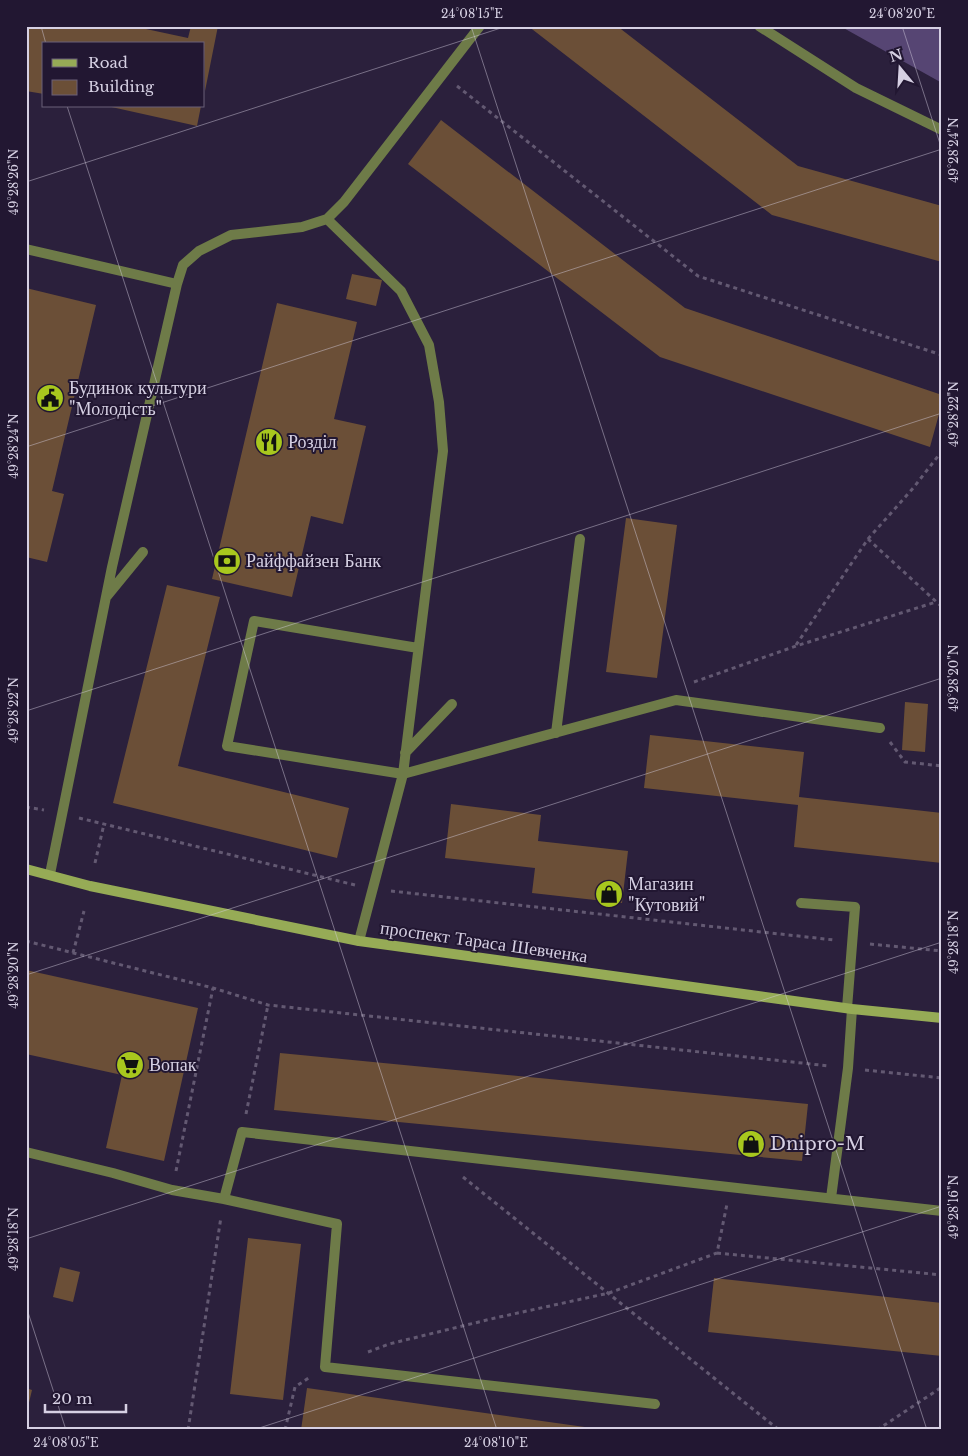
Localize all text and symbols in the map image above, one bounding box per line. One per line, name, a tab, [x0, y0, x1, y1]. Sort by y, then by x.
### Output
text: 24°08'15"E	[441, 6, 503, 21]
text: 24°08'20"E	[869, 6, 935, 21]
legend	[42, 42, 205, 108]
north arrow	[876, 42, 926, 92]
text: N	[887, 45, 905, 66]
text: Road	[88, 53, 128, 72]
text: Building	[88, 77, 155, 96]
text: 49°28'24"N	[946, 117, 961, 183]
text: 49°28'26"N	[6, 149, 21, 215]
place label: Будинок культури "Молодість"	[69, 377, 207, 420]
text: 49°28'22"N	[946, 381, 961, 447]
public building icon: Будинок культури "Молодість"	[35, 383, 65, 413]
text: 49°28'24"N	[6, 413, 21, 479]
restaurant icon: Розділ	[254, 427, 284, 457]
place label: Розділ	[288, 431, 337, 453]
bank icon: Райффайзен Банк	[212, 546, 242, 576]
place label: Райффайзен Банк	[246, 550, 381, 572]
text: 49°28'20"N	[946, 644, 961, 712]
text: 49°28'22"N	[6, 677, 21, 743]
place label: Магазин "Кутовий"	[628, 873, 705, 916]
shop icon: Магазин "Кутовий"	[594, 879, 624, 909]
text: 49°28'18"N	[946, 910, 961, 974]
street label: проспект Тараса Шевченка	[379, 917, 589, 967]
text: 49°28'20"N	[6, 941, 21, 1009]
supermarket icon: Вопак	[115, 1050, 145, 1080]
place label: Вопак	[149, 1054, 197, 1076]
shop icon: Dnipro-M	[736, 1129, 766, 1159]
place label: Dnipro-M	[770, 1133, 865, 1155]
text: 49°28'16"N	[946, 1175, 961, 1239]
text: 49°28'18"N	[6, 1207, 21, 1271]
scale bar	[45, 1381, 126, 1413]
text: 20 m	[52, 1389, 92, 1408]
text: 24°08'05"E	[33, 1435, 99, 1450]
text: 24°08'10"E	[464, 1435, 528, 1450]

